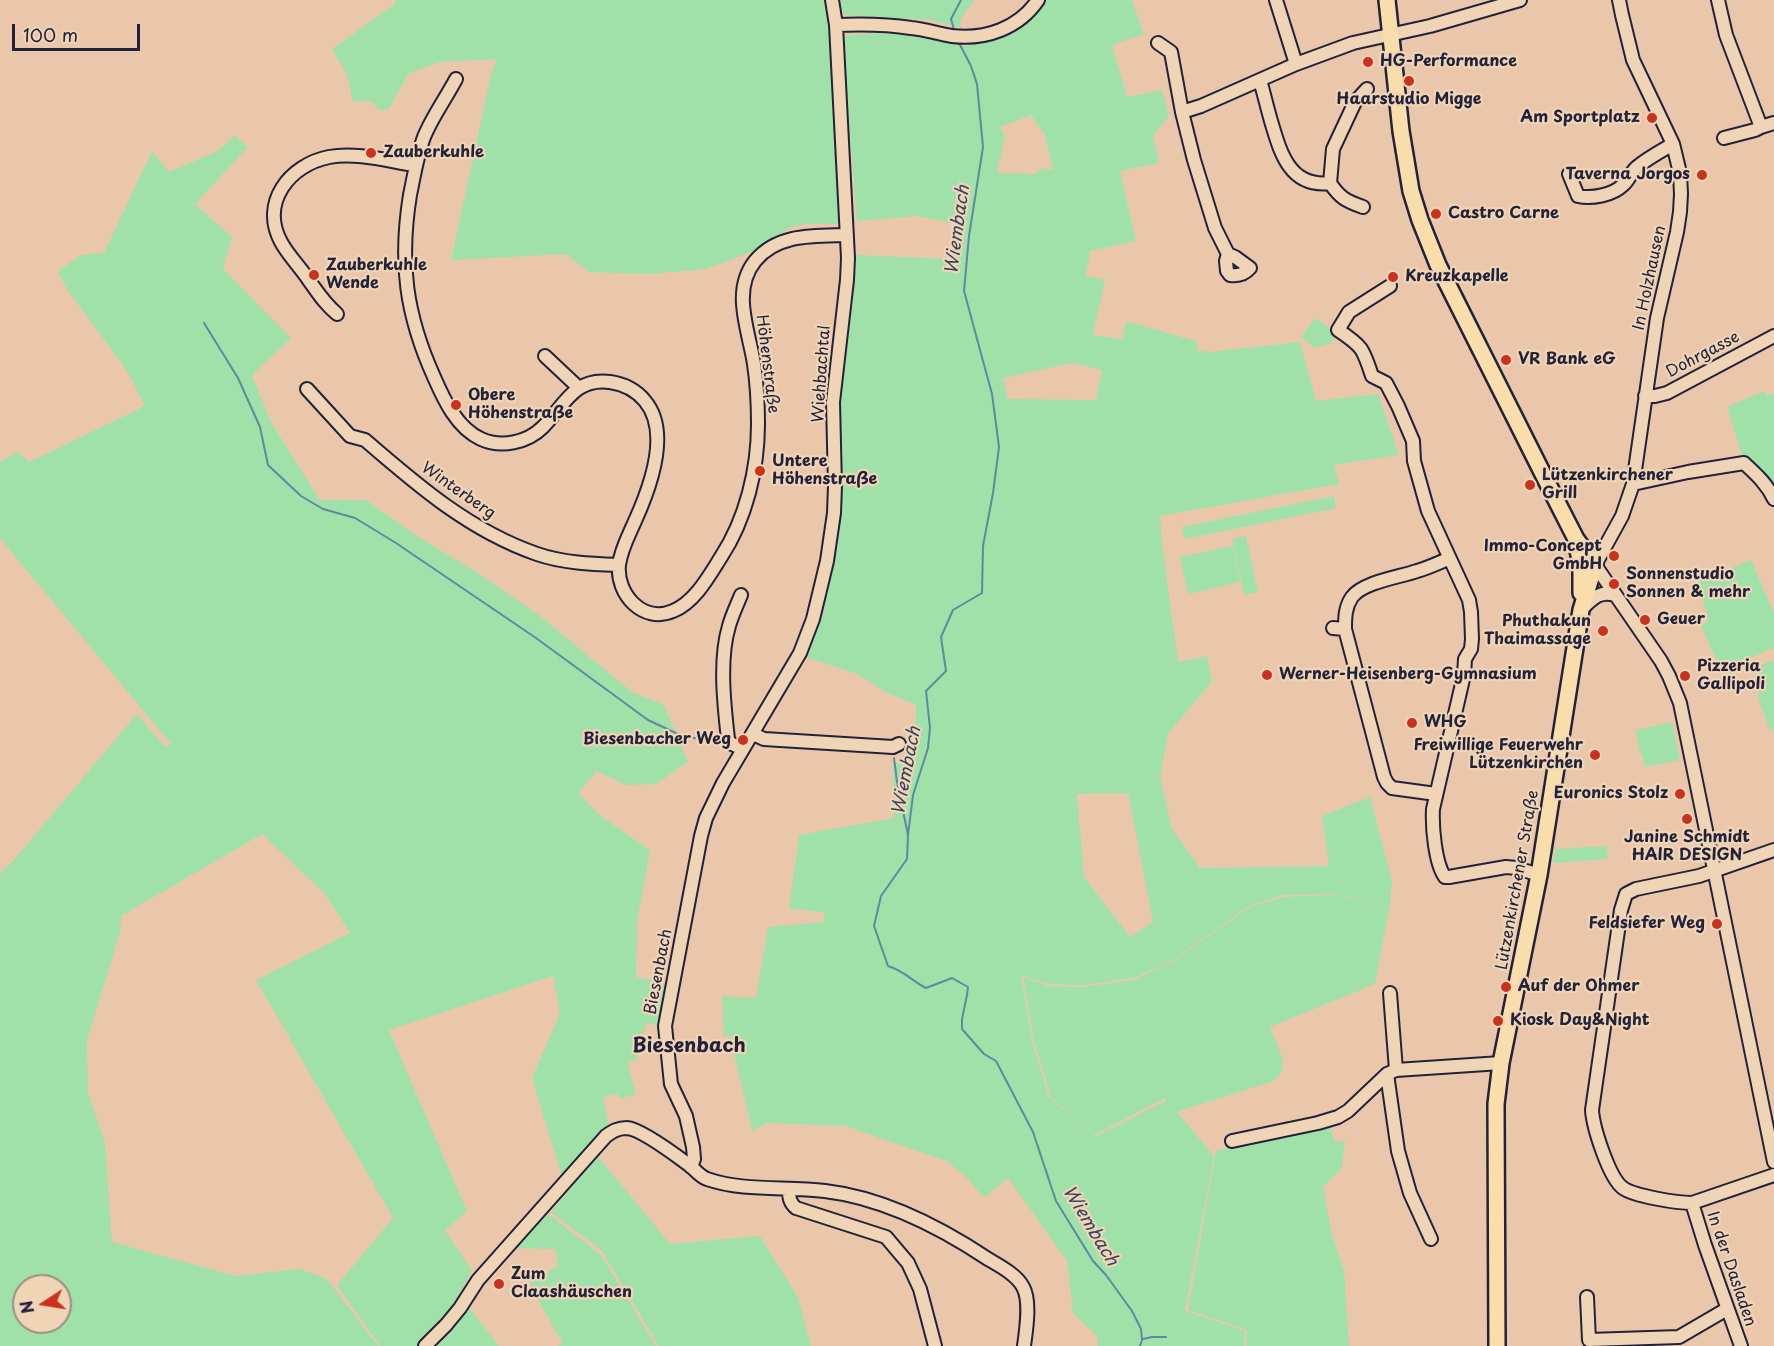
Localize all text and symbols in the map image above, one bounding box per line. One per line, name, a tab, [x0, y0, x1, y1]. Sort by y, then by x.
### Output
scale bar	[15, 12, 142, 50]
text: 100 m	[23, 21, 78, 48]
place label: HG-Performance	[1380, 52, 1517, 72]
marker: HG-Performance	[1361, 55, 1375, 69]
marker: Haarstudio Migge	[1402, 74, 1416, 88]
place label: Haarstudio Migge	[1337, 90, 1481, 110]
place label: Am Sportplatz	[1521, 108, 1640, 128]
marker: Am Sportplatz	[1645, 111, 1659, 125]
place label: Zauberkuhle	[383, 143, 484, 163]
marker: Zauberkuhle	[364, 146, 378, 160]
place label: Taverna Jorgos	[1565, 165, 1690, 185]
marker: Taverna Jorgos	[1695, 168, 1709, 182]
water label: Wiembach	[941, 184, 975, 276]
place label: Castro Carne	[1448, 204, 1559, 224]
marker: Castro Carne	[1429, 207, 1443, 221]
street label: In Holzhausen	[1630, 224, 1670, 332]
place label: Zauberkuhle Wende	[326, 256, 427, 294]
place label: Kreuzkapelle	[1405, 267, 1508, 287]
marker: Zauberkuhle Wende	[307, 268, 321, 282]
marker: Kreuzkapelle	[1386, 270, 1400, 284]
street label: Höhenstraße	[751, 314, 783, 414]
street label: Wiehbachtal	[809, 325, 835, 423]
street label: Dohrgasse	[1663, 328, 1743, 382]
place label: VR Bank eG	[1518, 350, 1616, 370]
marker: VR Bank eG	[1499, 353, 1513, 367]
place label: Obere Höhenstraße	[468, 386, 573, 424]
marker: Obere Höhenstraße	[449, 398, 463, 412]
place label: Untere Höhenstraße	[772, 452, 877, 490]
street label: Winterberg	[417, 458, 499, 524]
marker: Untere Höhenstraße	[753, 464, 767, 478]
place label: Lützenkirchener Grill	[1542, 466, 1673, 504]
marker: Lützenkirchener Grill	[1523, 478, 1537, 492]
place label: Immo-Concept GmbH	[1484, 537, 1602, 575]
marker: Immo-Concept GmbH	[1607, 549, 1621, 563]
place label: Sonnenstudio Sonnen & mehr	[1626, 565, 1750, 603]
marker: Sonnenstudio Sonnen & mehr	[1607, 577, 1621, 591]
place label: Geuer	[1657, 610, 1705, 630]
place label: Phuthakun Thaimassage	[1484, 612, 1591, 650]
marker: Geuer	[1638, 613, 1652, 627]
marker: Phuthakun Thaimassage	[1596, 624, 1610, 638]
place label: Pizzeria Gallipoli	[1697, 657, 1765, 695]
place label: Werner-Heisenberg-Gymnasium	[1279, 665, 1537, 685]
marker: Werner-Heisenberg-Gymnasium	[1260, 668, 1274, 682]
marker: Pizzeria Gallipoli	[1678, 669, 1692, 683]
place label: WHG	[1424, 713, 1466, 733]
marker: WHG	[1405, 716, 1419, 730]
water label: Wiembach	[888, 725, 926, 817]
place label: Biesenbacher Weg	[583, 730, 731, 750]
marker: Biesenbacher Weg	[736, 733, 750, 747]
place label: Freiwillige Feuerwehr Lützenkirchen	[1413, 736, 1583, 774]
marker: Freiwillige Feuerwehr Lützenkirchen	[1588, 748, 1602, 762]
place label: Euronics Stolz	[1554, 784, 1668, 804]
marker: Euronics Stolz	[1673, 787, 1687, 801]
street label: Lützenkirchener Straße	[1493, 789, 1543, 971]
marker: Janine Schmidt HAIR DESIGN	[1680, 812, 1694, 826]
place label: Janine Schmidt HAIR DESIGN	[1624, 828, 1750, 866]
place label: Feldsiefer Weg	[1588, 914, 1705, 934]
marker: Feldsiefer Weg	[1710, 917, 1724, 931]
street label: Biesenbach	[641, 928, 677, 1016]
place label: Auf der Ohmer	[1518, 977, 1639, 997]
marker: Auf der Ohmer	[1499, 980, 1513, 994]
place label: Kiosk Day&Night	[1510, 1011, 1649, 1031]
marker: Kiosk Day&Night	[1491, 1014, 1505, 1028]
district label: Biesenbach	[632, 1034, 746, 1058]
water label: Wiembach	[1058, 1182, 1122, 1270]
street label: In der Dasladen	[1702, 1209, 1760, 1329]
place label: Zum Claashäuschen	[511, 1265, 632, 1303]
north arrow	[12, 1274, 72, 1334]
marker: Zum Claashäuschen	[492, 1277, 506, 1291]
text: N	[13, 1299, 39, 1316]

